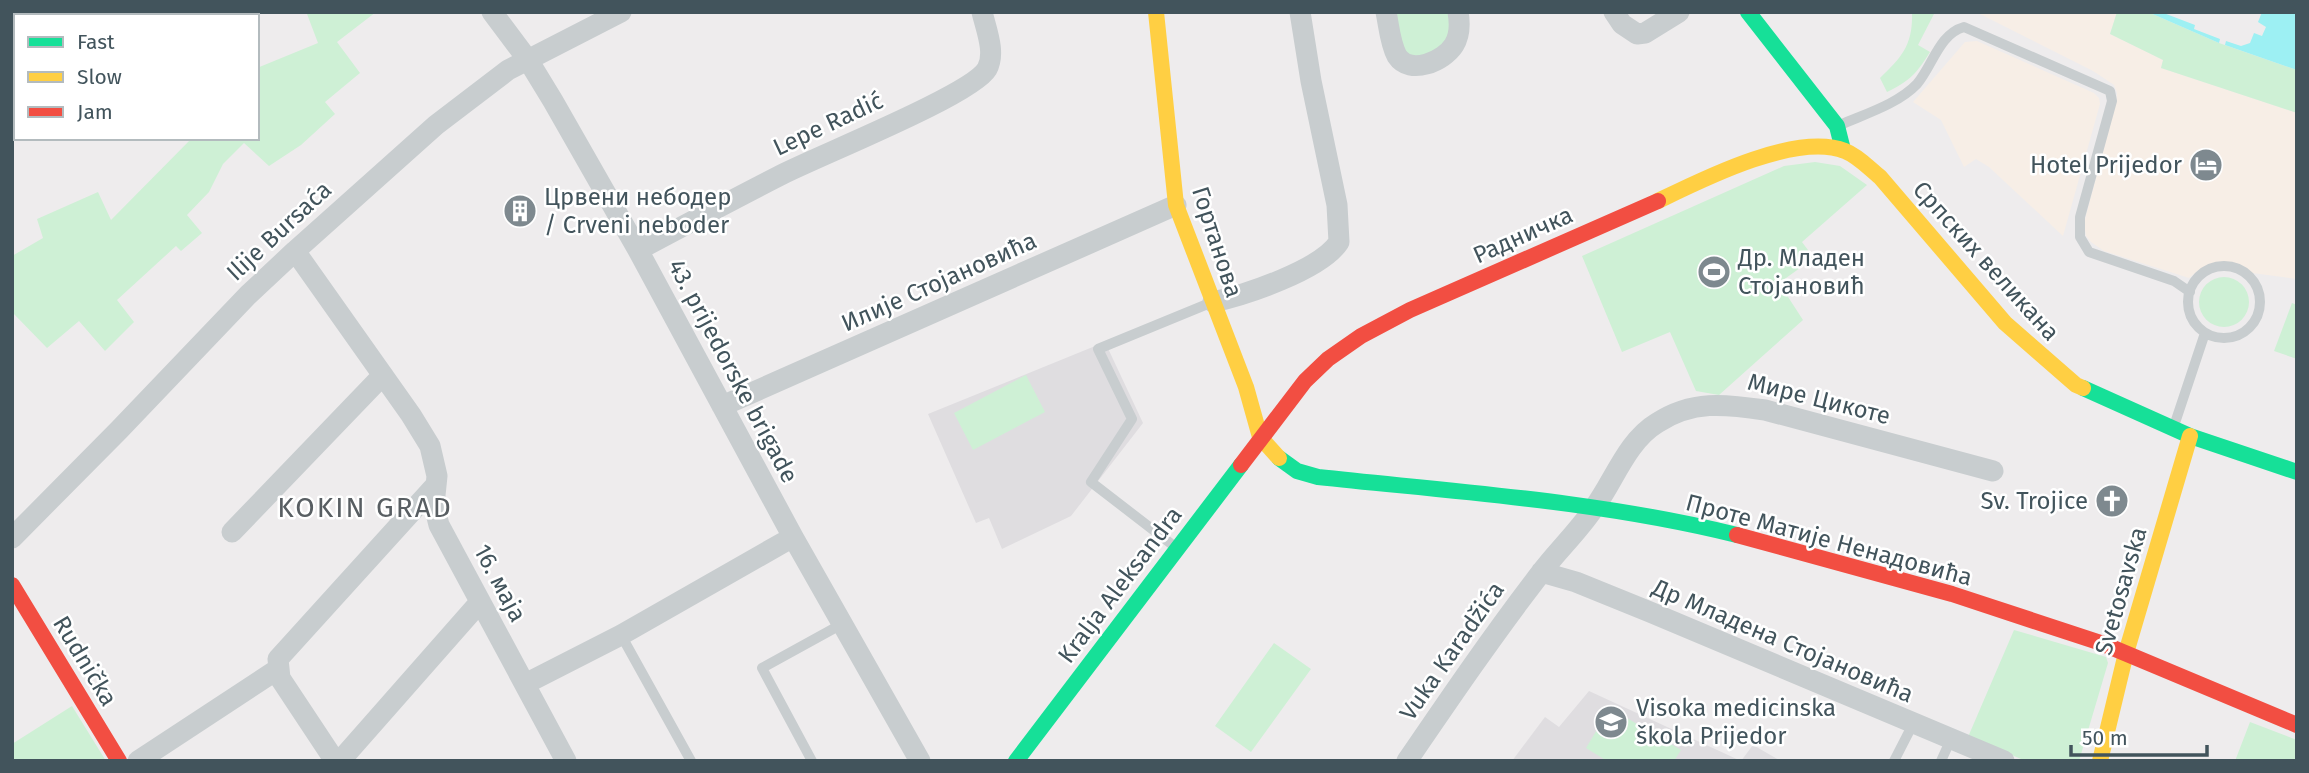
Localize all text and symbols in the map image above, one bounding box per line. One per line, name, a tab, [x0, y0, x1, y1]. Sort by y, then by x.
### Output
legend	[14, 14, 259, 140]
text: Fast	[77, 29, 115, 55]
text: Slow	[77, 64, 122, 90]
street label: Lepe Radić	[769, 86, 887, 162]
text: Jam	[77, 99, 113, 125]
hotel icon: Hotel Prijedor	[2187, 146, 2225, 184]
place label: Hotel Prijedor	[2030, 151, 2183, 179]
street label: Ilije Bursaća	[221, 175, 337, 287]
street label: Српских великана	[1907, 175, 2065, 347]
place label: Црвени небодер / Crveni neboder	[544, 183, 731, 239]
street label: Гортанова	[1186, 183, 1248, 301]
building icon: Црвени небодер / Crveni neboder	[501, 192, 539, 230]
street label: Радничка	[1469, 201, 1577, 269]
street label: Илије Стојановића	[837, 226, 1041, 338]
place label: Др. Младен Стојановић	[1737, 244, 1865, 300]
sports icon: Др. Младен Стојановић	[1695, 253, 1733, 291]
street label: 43. prijedorske brigade	[662, 254, 804, 488]
street label: Мире Цикоте	[1745, 368, 1893, 430]
church icon: Sv. Trojice	[2093, 482, 2131, 520]
place label: Sv. Trojice	[1980, 487, 2088, 515]
street label: Проте Матије Ненадовића	[1683, 488, 1975, 592]
district label: KOKIN GRAD	[277, 491, 453, 524]
street label: Kralja Aleksandra	[1052, 501, 1188, 669]
street label: Svetosavska	[2089, 524, 2153, 658]
street label: 16. маја	[468, 539, 532, 627]
street label: Др Младена Стојановића	[1647, 573, 1918, 709]
street label: Vuka Karadžića	[1394, 576, 1510, 726]
street label: Rudnička	[47, 611, 123, 711]
place label: Visoka medicinska škola Prijedor	[1636, 694, 1836, 750]
school or university icon: Visoka medicinska škola Prijedor	[1592, 703, 1630, 741]
scale bar	[2071, 714, 2208, 758]
text: 50 m	[2082, 725, 2128, 751]

